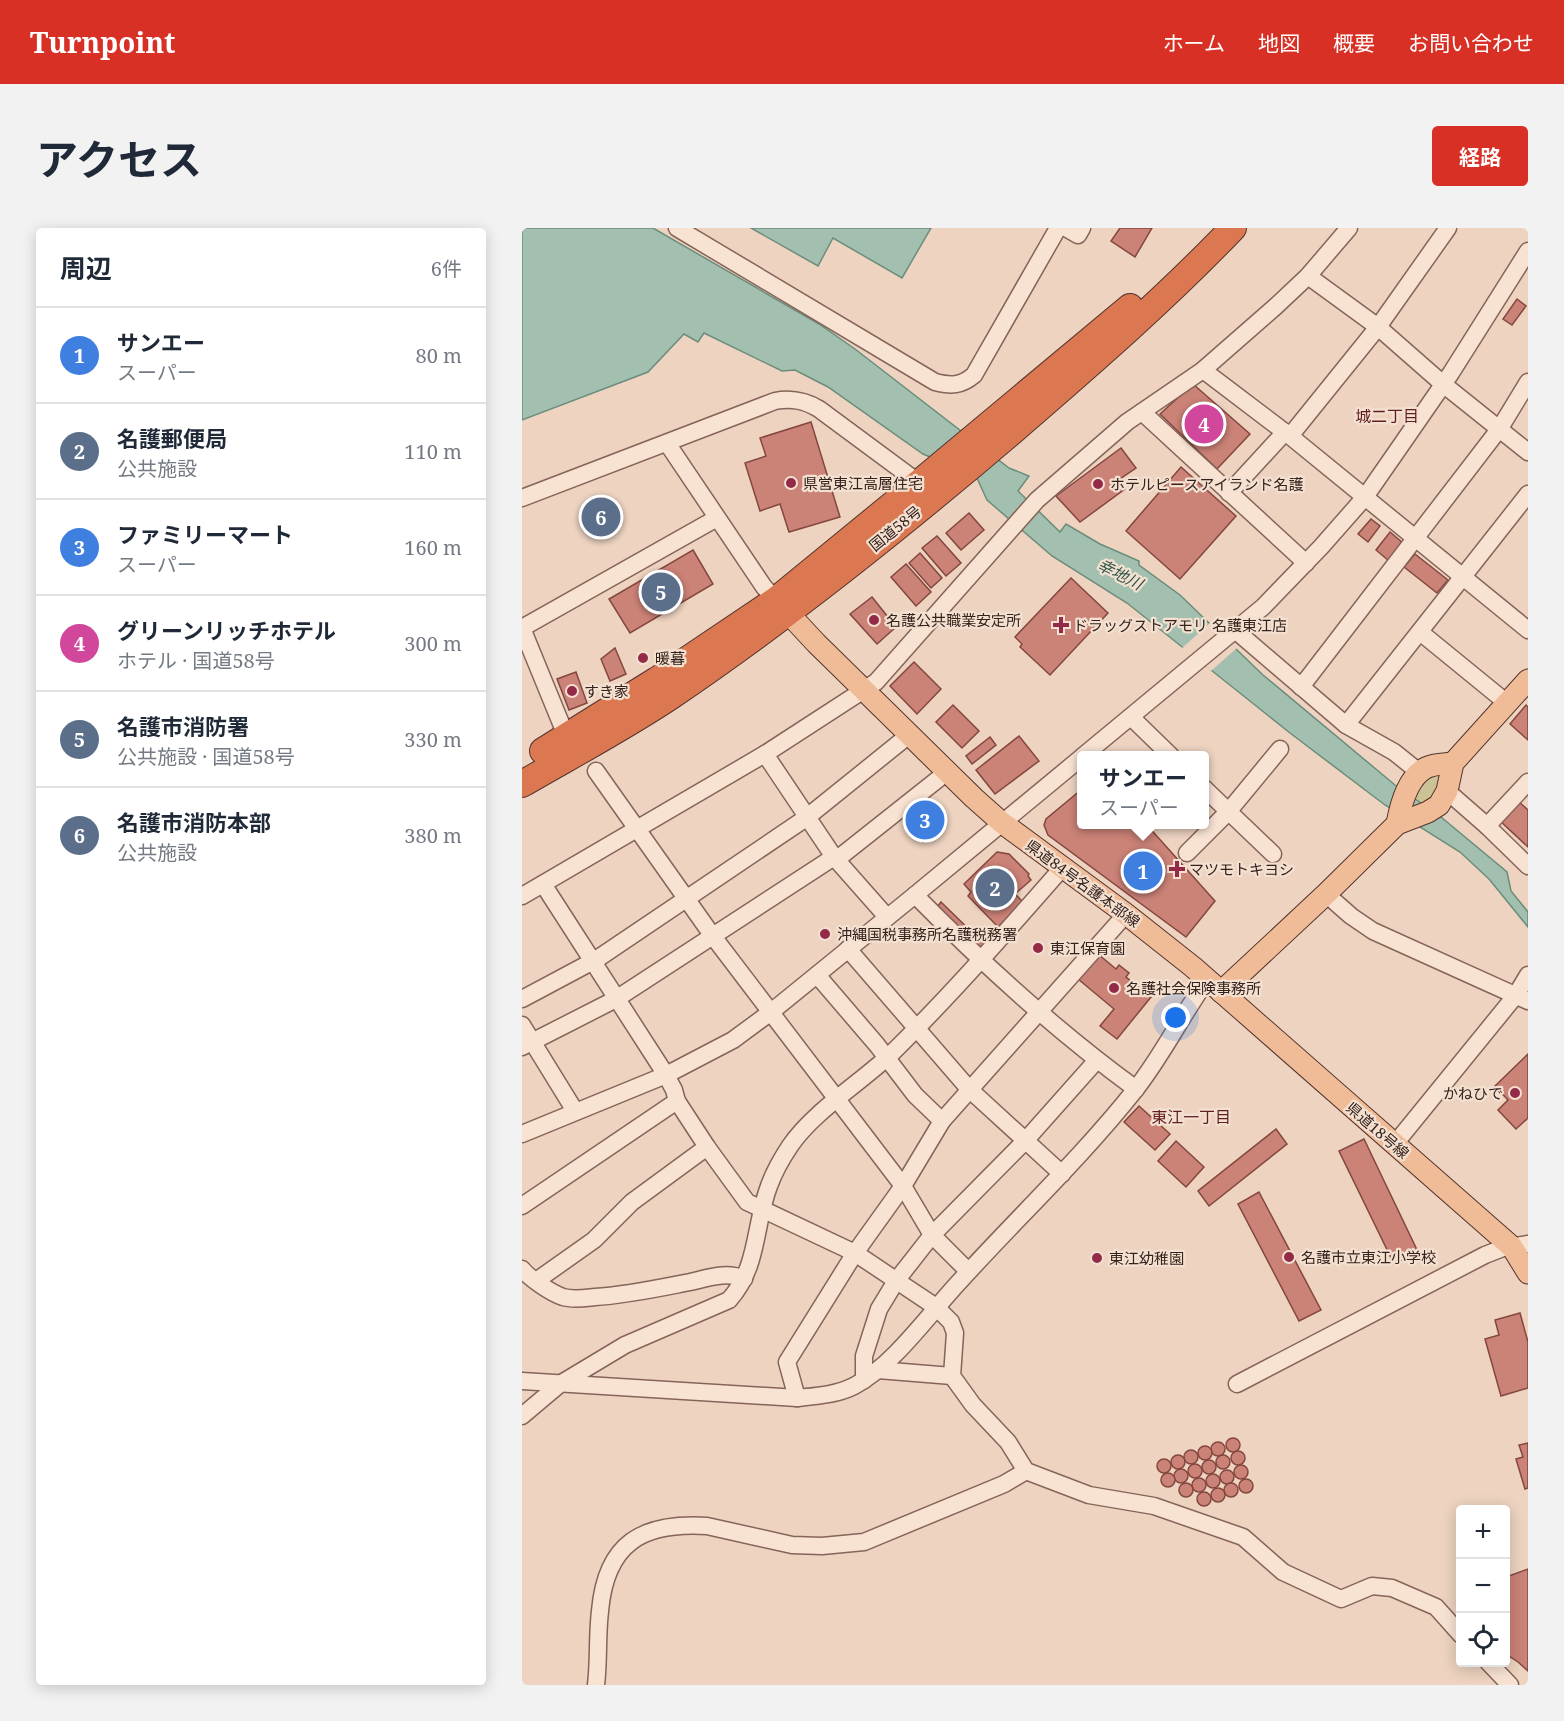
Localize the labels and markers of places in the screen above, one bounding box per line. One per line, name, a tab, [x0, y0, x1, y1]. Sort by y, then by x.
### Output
pin: 4	[1184, 402, 1224, 446]
place label: 県営東江高層住宅	[803, 473, 923, 493]
place label: ホテルピースアイランド名護	[1110, 474, 1304, 494]
marker: 県営東江高層住宅	[784, 476, 798, 490]
marker: ホテルピースアイランド名護	[1091, 477, 1105, 491]
pin: 6	[582, 494, 620, 540]
pin: 5	[642, 570, 680, 614]
place label: 名護公共職業安定所	[886, 610, 1021, 630]
marker: 名護公共職業安定所	[867, 613, 881, 627]
place label: ドラッグストアモリ 名護東江店	[1073, 615, 1287, 635]
marker: ドラッグストアモリ 名護東江店	[1054, 618, 1068, 632]
place label: 暖暮	[655, 648, 685, 668]
marker: 暖暮	[636, 651, 650, 665]
place label: すき家	[584, 681, 629, 701]
marker: すき家	[565, 684, 579, 698]
pin: 3	[906, 798, 944, 842]
pin: 1	[1124, 848, 1162, 894]
place label: マツモトキヨシ	[1189, 859, 1294, 879]
marker: マツモトキヨシ	[1170, 862, 1184, 876]
pin: 2	[976, 866, 1014, 910]
place label: 沖縄国税事務所名護税務署	[837, 924, 1017, 944]
marker: 沖縄国税事務所名護税務署	[818, 927, 832, 941]
place label: 東江保育園	[1050, 938, 1125, 958]
marker: 東江保育園	[1031, 941, 1045, 955]
place label: 名護社会保険事務所	[1126, 978, 1261, 998]
marker: 名護社会保険事務所	[1107, 981, 1121, 995]
place label: かねひで	[1443, 1083, 1503, 1103]
marker: かねひで	[1508, 1086, 1522, 1100]
place label: 名護市立東江小学校	[1301, 1247, 1436, 1267]
place label: 東江幼稚園	[1109, 1248, 1184, 1268]
marker: 名護市立東江小学校	[1282, 1250, 1296, 1264]
marker: 東江幼稚園	[1090, 1251, 1104, 1265]

